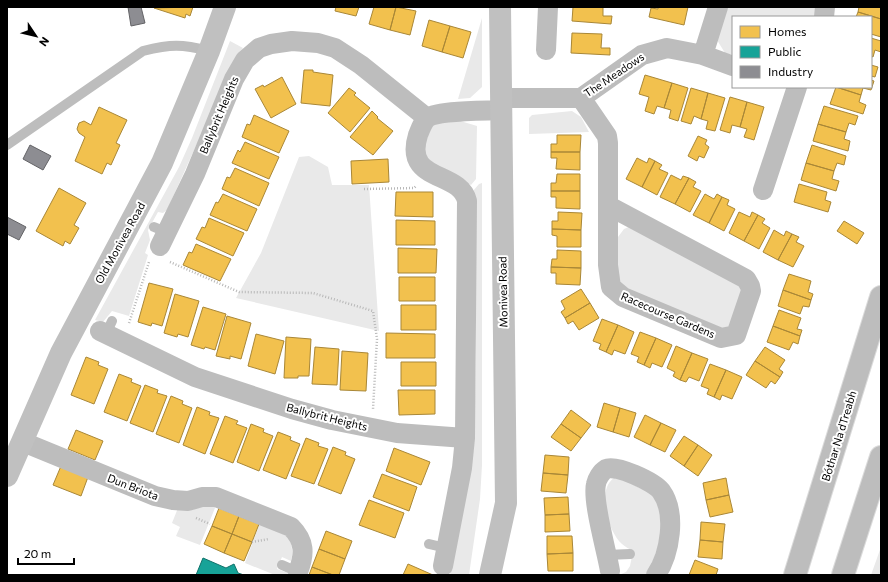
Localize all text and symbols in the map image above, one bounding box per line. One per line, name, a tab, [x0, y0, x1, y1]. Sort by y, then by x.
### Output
north arrow	[16, 16, 56, 56]
legend	[732, 16, 872, 88]
text: Homes	[768, 24, 806, 38]
text: N	[37, 35, 52, 49]
text: Public	[768, 44, 801, 58]
street label: The Meadows	[581, 50, 646, 100]
text: Industry	[768, 64, 813, 78]
street label: Ballybrit Heights	[196, 74, 241, 156]
street label: Old Monivea Road	[92, 200, 147, 286]
street label: Monivea Road	[495, 256, 510, 328]
street label: Racecourse Gardens	[619, 289, 717, 340]
street label: Bóthar Na dTreabh	[819, 389, 858, 483]
street label: Ballybrit Heights	[285, 400, 369, 433]
street label: Dun Briota	[106, 471, 161, 502]
scale bar	[18, 540, 74, 566]
text: 20 m	[24, 546, 51, 560]

